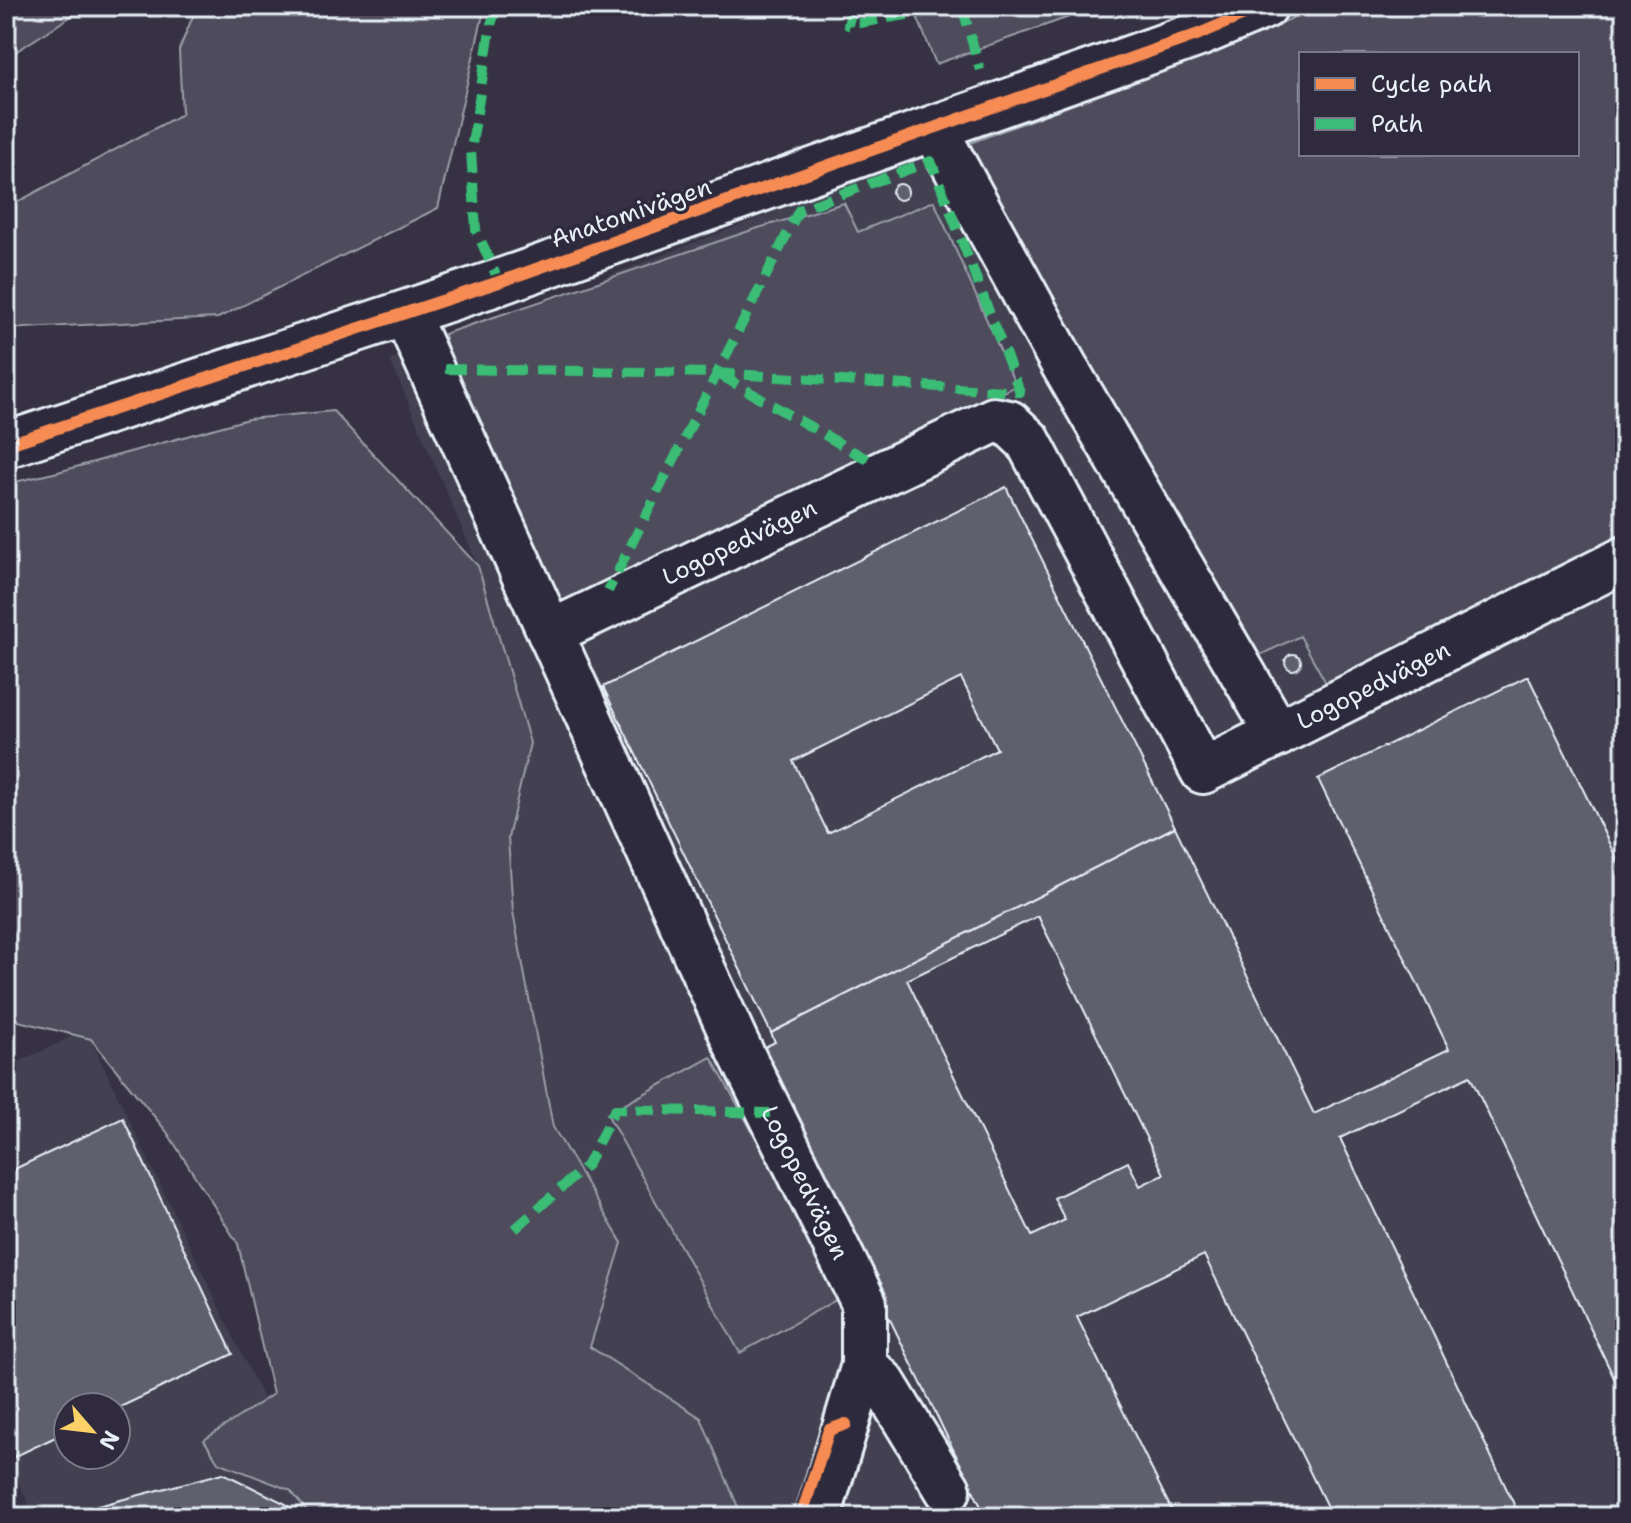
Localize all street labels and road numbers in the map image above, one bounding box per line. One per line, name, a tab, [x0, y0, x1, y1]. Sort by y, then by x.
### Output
street label: Anatomivägen	[547, 171, 715, 255]
street label: Logopedvägen	[657, 491, 822, 593]
street label: Logopedvägen	[1291, 634, 1455, 737]
street label: Logopedvägen	[753, 1100, 856, 1265]

